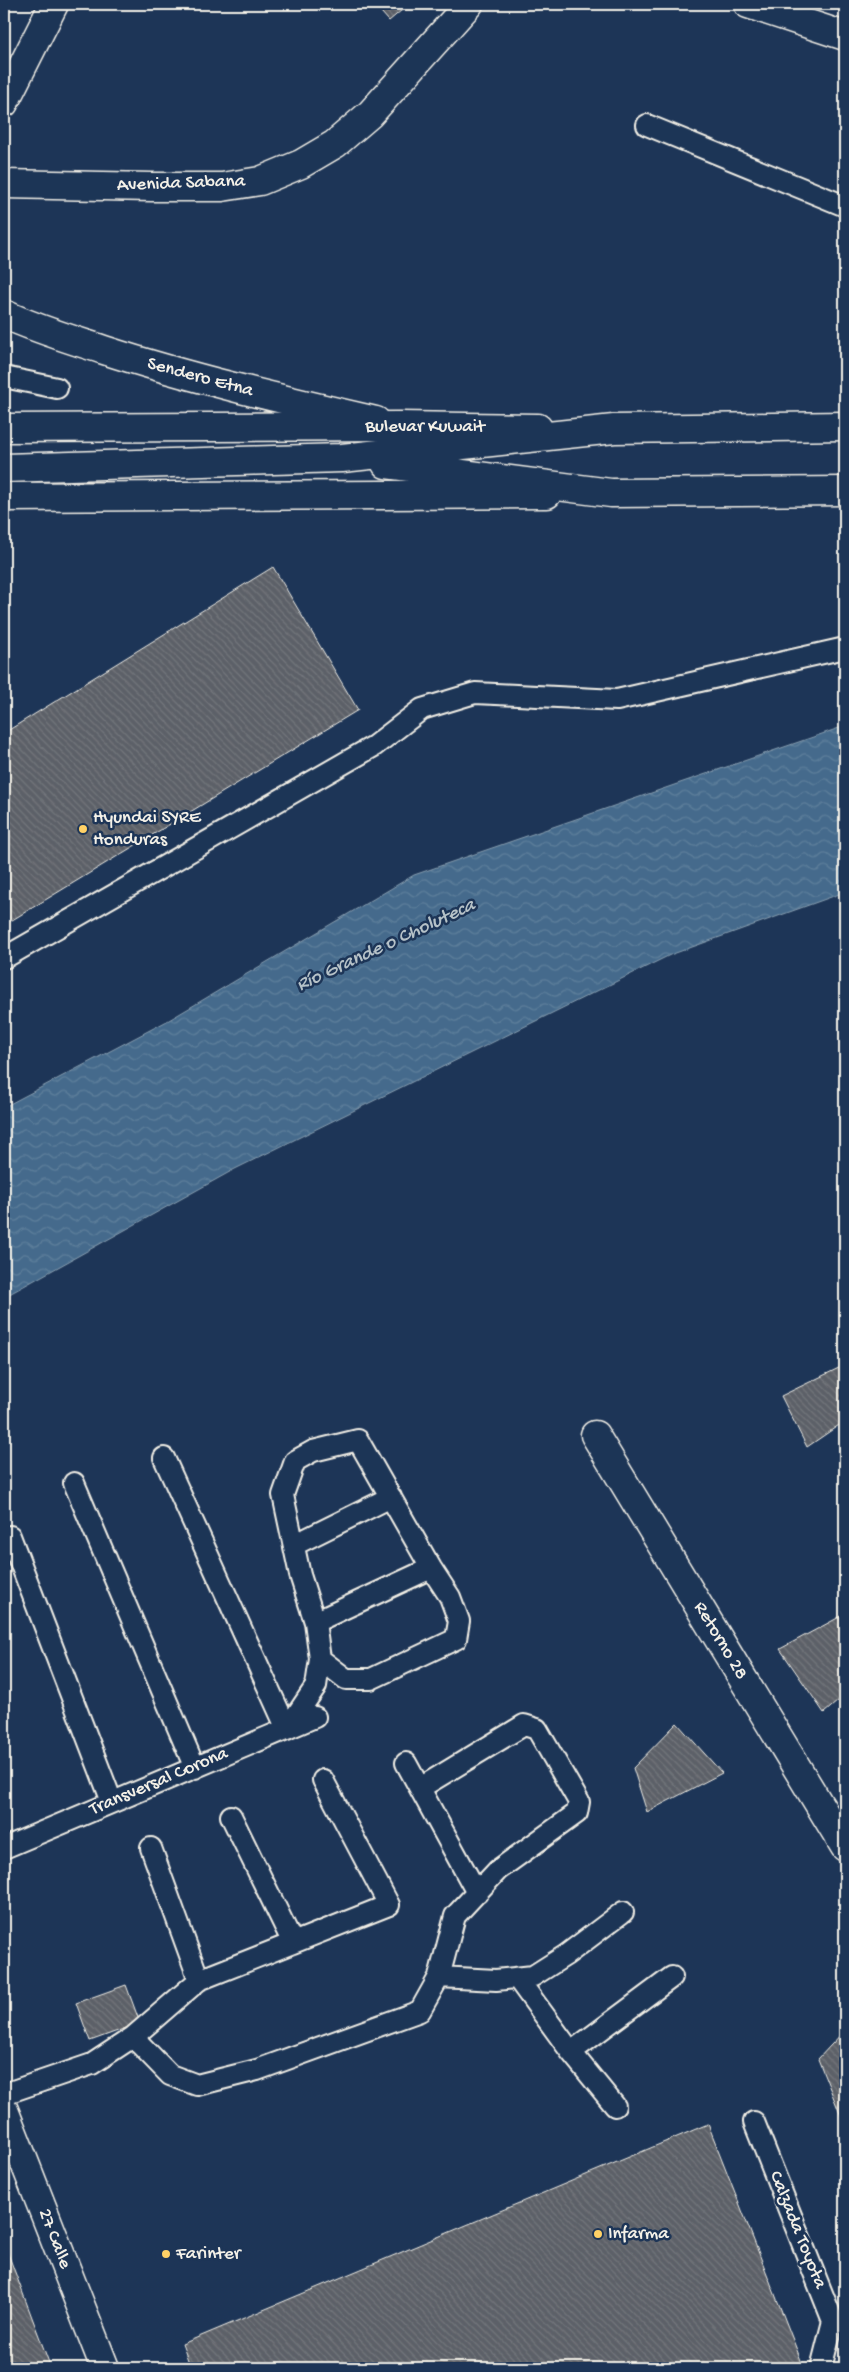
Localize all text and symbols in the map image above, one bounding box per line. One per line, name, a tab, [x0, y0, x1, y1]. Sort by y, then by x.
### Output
street label: Avenida Sabana	[117, 170, 247, 198]
street label: Sendero Etna	[144, 353, 257, 404]
street label: Bulevar Kuwait	[364, 416, 487, 439]
place label: Hyundai SYRE Honduras	[93, 807, 202, 852]
marker: Hyundai SYRE Honduras	[77, 823, 89, 835]
water label: Río Grande o Choluteca	[293, 894, 481, 997]
street label: Retorno 28	[688, 1598, 752, 1684]
street label: Transversal Corona	[85, 1742, 233, 1822]
street label: Calzada Toyota	[763, 2168, 832, 2294]
street label: 27 Calle	[32, 2206, 76, 2273]
place label: Infarma	[608, 2223, 670, 2246]
marker: Infarma	[592, 2228, 604, 2240]
place label: Farinter	[175, 2243, 243, 2266]
marker: Farinter	[160, 2248, 172, 2260]

